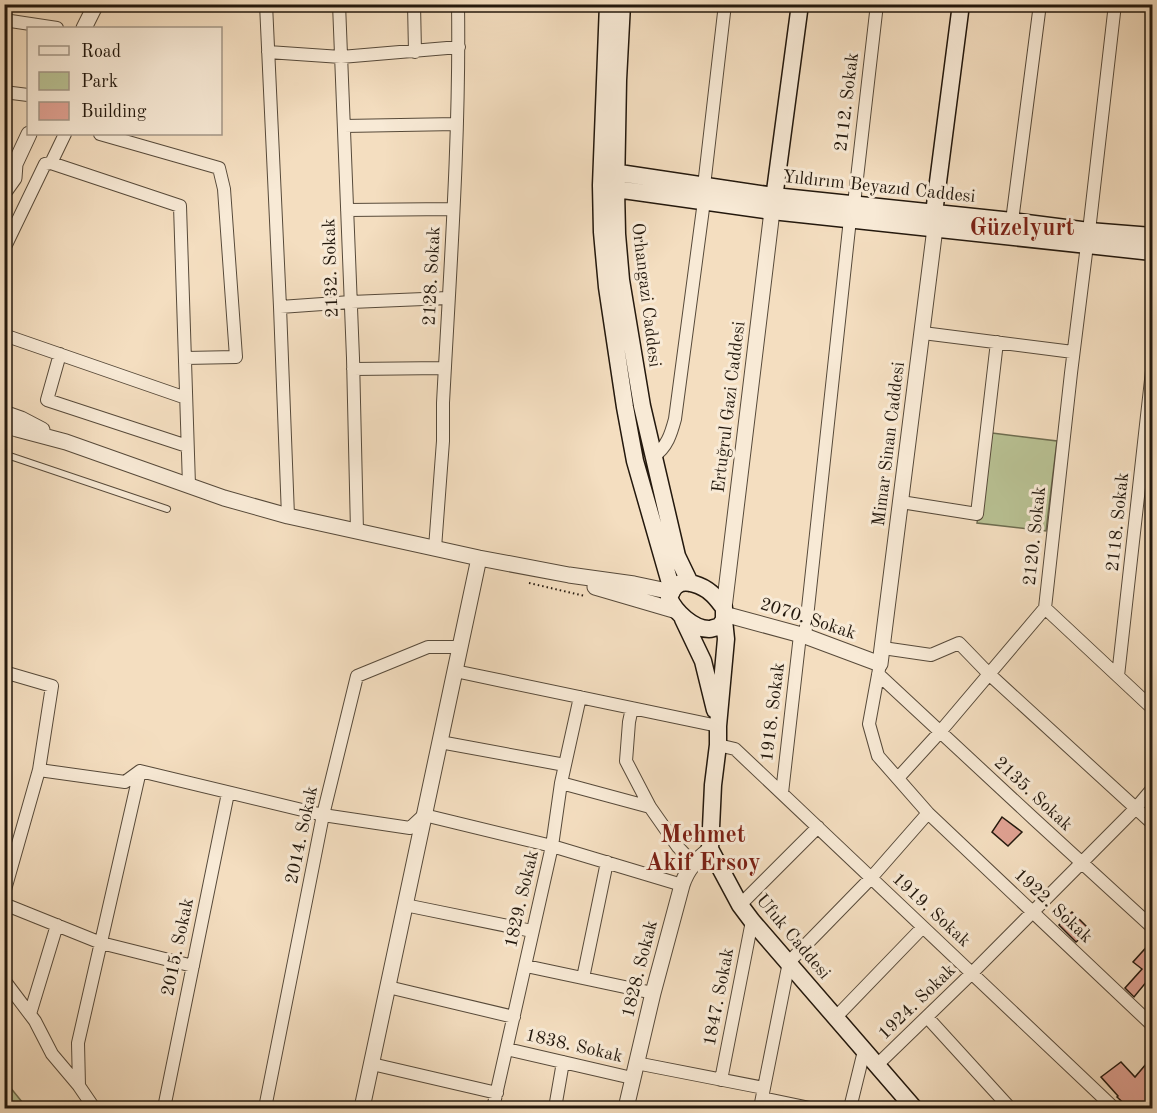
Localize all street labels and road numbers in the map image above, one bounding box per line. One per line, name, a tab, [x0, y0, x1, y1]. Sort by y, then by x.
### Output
street label: 2112. Sokak	[832, 52, 862, 152]
street label: Yıldırım Beyazıd Caddesi	[782, 168, 977, 206]
street label: 2132. Sokak	[320, 218, 342, 318]
street label: Orhangazi Caddesi	[628, 222, 664, 368]
street label: 2128. Sokak	[420, 226, 444, 326]
street label: Ertuğrul Gazi Caddesi	[710, 320, 748, 494]
street label: Mimar Sinan Caddesi	[870, 361, 908, 527]
street label: 2118. Sokak	[1104, 472, 1132, 572]
street label: 2120. Sokak	[1021, 486, 1049, 586]
street label: 2070. Sokak	[758, 595, 858, 643]
street label: 1918. Sokak	[758, 662, 788, 762]
street label: 2135. Sokak	[990, 753, 1076, 835]
street label: 2014. Sokak	[283, 784, 321, 886]
street label: 1829. Sokak	[502, 848, 542, 950]
street label: 1922. Sokak	[1010, 865, 1096, 947]
street label: 1919. Sokak	[888, 869, 974, 951]
street label: Ufuk Caddesi	[752, 891, 834, 983]
street label: 2015. Sokak	[159, 896, 197, 998]
street label: 1828. Sokak	[619, 919, 661, 1019]
street label: 1847. Sokak	[701, 946, 737, 1048]
street label: 1924. Sokak	[875, 961, 959, 1043]
street label: 1838. Sokak	[523, 1026, 625, 1066]

